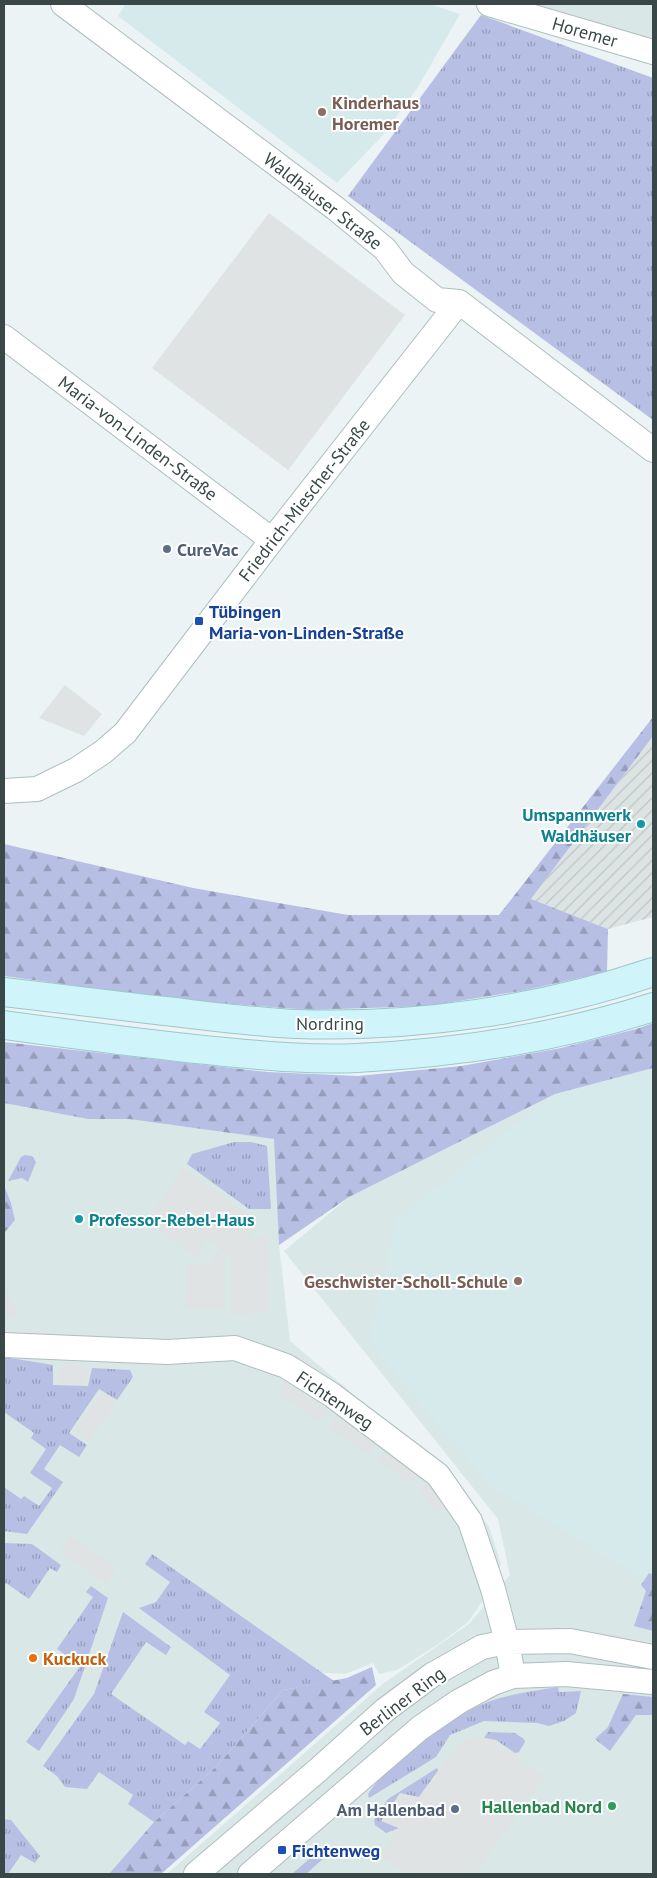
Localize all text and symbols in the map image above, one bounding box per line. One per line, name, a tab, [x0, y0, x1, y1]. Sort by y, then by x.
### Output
street label: Horemer	[550, 12, 620, 52]
place label: Kinderhaus Horemer	[332, 91, 419, 135]
marker: Kinderhaus Horemer	[316, 106, 328, 118]
street label: Waldhäuser Straße	[259, 147, 387, 255]
street label: Maria-von-Linden-Straße	[54, 371, 222, 505]
street label: Friedrich-Miescher-Straße	[233, 414, 375, 586]
place label: CureVac	[177, 538, 239, 561]
marker: CureVac	[161, 543, 173, 555]
place label: Tübingen Maria-von-Linden-Straße	[209, 600, 404, 644]
marker: Tübingen Maria-von-Linden-Straße	[193, 615, 205, 627]
place label: Umspannwerk Waldhäuser	[522, 803, 632, 847]
marker: Umspannwerk Waldhäuser	[635, 818, 647, 830]
street label: Nordring	[296, 1012, 364, 1035]
place label: Professor-Rebel-Haus	[89, 1208, 255, 1231]
marker: Professor-Rebel-Haus	[73, 1213, 85, 1225]
place label: Geschwister-Scholl-Schule	[304, 1270, 508, 1293]
marker: Geschwister-Scholl-Schule	[512, 1275, 524, 1287]
street label: Fichtenweg	[292, 1366, 378, 1434]
place label: Kuckuck	[43, 1647, 107, 1670]
marker: Kuckuck	[27, 1652, 39, 1664]
street label: Berliner Ring	[355, 1661, 449, 1741]
place label: Hallenbad Nord	[481, 1795, 602, 1818]
place label: Am Hallenbad	[337, 1798, 445, 1821]
marker: Hallenbad Nord	[606, 1800, 618, 1812]
marker: Am Hallenbad	[449, 1803, 461, 1815]
place label: Fichtenweg	[292, 1839, 380, 1862]
marker: Fichtenweg	[276, 1844, 288, 1856]

